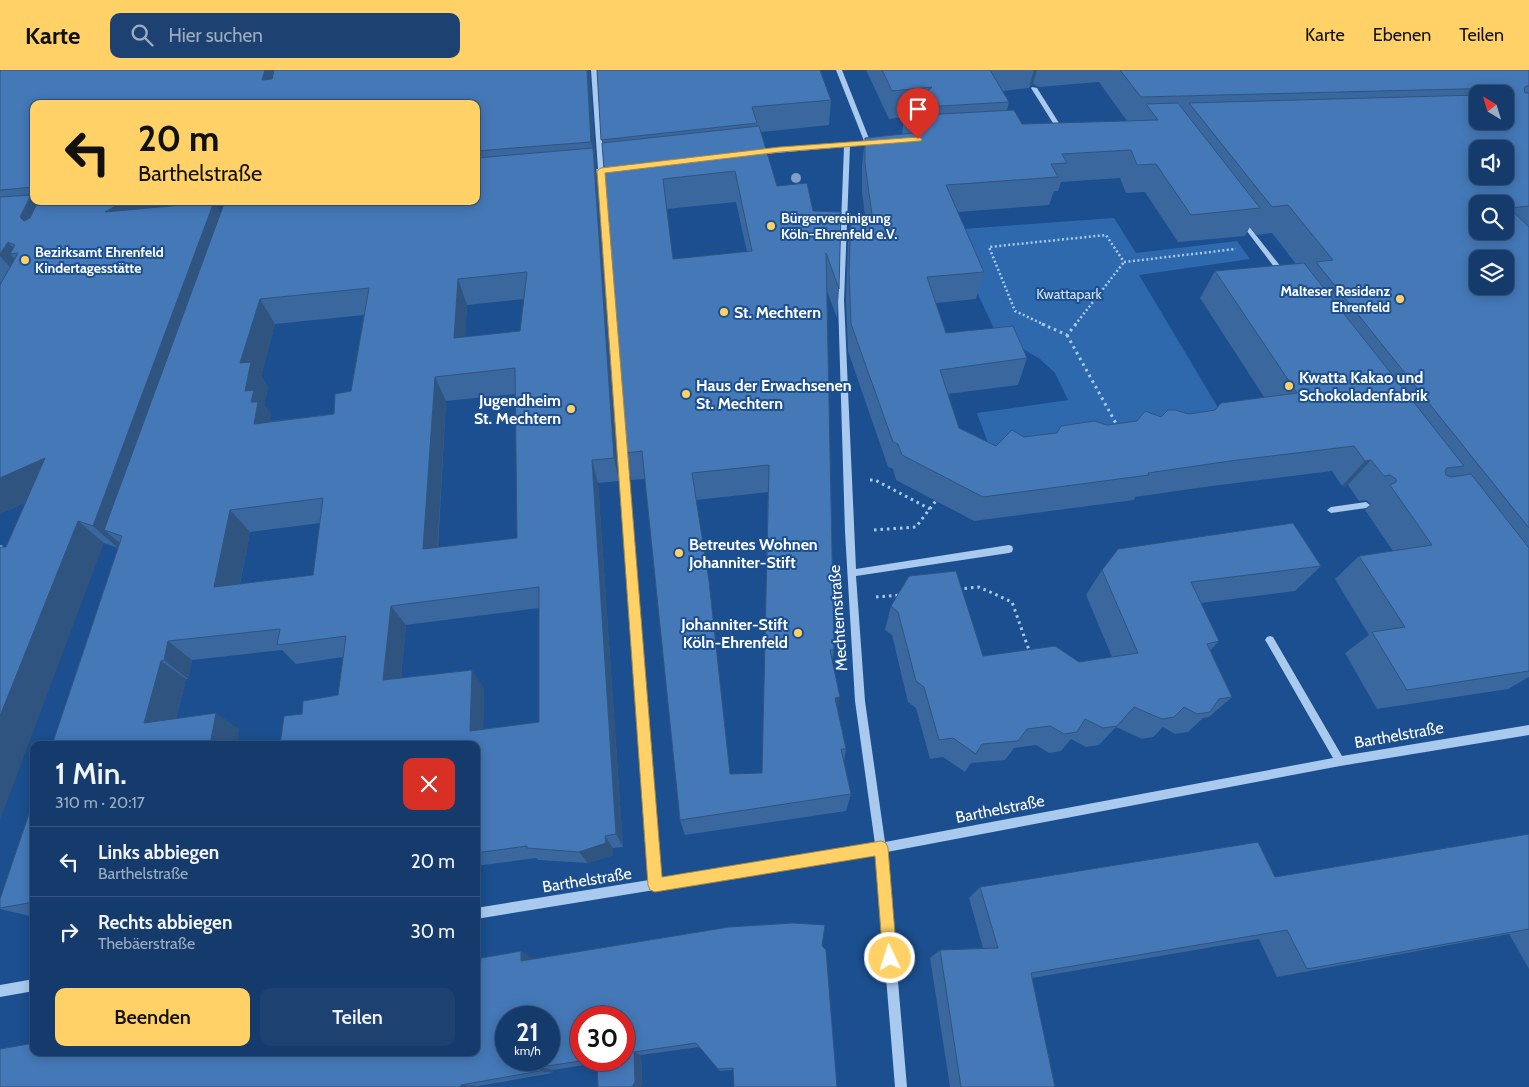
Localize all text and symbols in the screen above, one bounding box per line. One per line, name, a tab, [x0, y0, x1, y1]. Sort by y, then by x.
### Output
search box	[110, 13, 460, 58]
text: Karte	[25, 21, 80, 50]
icon: search	[128, 21, 156, 49]
text: Hier suchen	[168, 24, 263, 47]
text: Karte	[1305, 24, 1345, 46]
text: Ebenen	[1373, 24, 1431, 46]
text: Teilen	[1459, 24, 1504, 46]
north arrow	[1469, 85, 1514, 130]
map controls	[1469, 85, 1514, 295]
pin	[897, 88, 939, 139]
icon: arrive	[904, 95, 932, 123]
text: 20 m	[138, 117, 220, 160]
icon: left	[55, 120, 120, 185]
button: sound	[1469, 140, 1514, 185]
text: Barthelstraße	[138, 160, 262, 187]
button: search	[1469, 195, 1514, 240]
place label: Bürgervereinigung Köln-Ehrenfeld e.V.	[781, 209, 897, 243]
marker: Bürgervereinigung Köln-Ehrenfeld e.V.	[765, 220, 777, 232]
place label: Bezirksamt Ehrenfeld Kindertagesstätte	[35, 243, 164, 277]
button: layers	[1469, 250, 1514, 295]
marker: Bezirksamt Ehrenfeld Kindertagesstätte	[19, 254, 31, 266]
place label: Malteser Residenz Ehrenfeld	[1280, 282, 1390, 316]
park label: Kwattapark	[1036, 285, 1102, 303]
marker: Malteser Residenz Ehrenfeld	[1394, 293, 1406, 305]
place label: St. Mechtern	[734, 303, 821, 322]
marker: St. Mechtern	[718, 306, 730, 318]
place label: Kwatta Kakao und Schokoladenfabrik	[1299, 368, 1428, 405]
place label: Haus der Erwachsenen St. Mechtern	[696, 376, 852, 413]
marker: Kwatta Kakao und Schokoladenfabrik	[1283, 380, 1295, 392]
marker: Haus der Erwachsenen St. Mechtern	[680, 388, 692, 400]
place label: Jugendheim St. Mechtern	[474, 391, 561, 428]
marker: Jugendheim St. Mechtern	[565, 403, 577, 415]
place label: Betreutes Wohnen Johanniter-Stift	[688, 535, 818, 572]
marker: Betreutes Wohnen Johanniter-Stift	[673, 547, 685, 559]
street label: Mechternstraße	[825, 564, 851, 672]
place label: Johanniter-Stift Köln-Ehrenfeld	[680, 615, 788, 652]
marker: Johanniter-Stift Köln-Ehrenfeld	[792, 627, 804, 639]
street label: Barthelstraße	[1353, 718, 1445, 752]
text: 1 Min.	[55, 755, 127, 792]
button: close	[403, 758, 455, 810]
street label: Barthelstraße	[954, 791, 1046, 827]
text: 310 m · 20:17	[55, 793, 145, 812]
text: Links abbiegen	[98, 841, 219, 864]
icon: left	[55, 848, 83, 876]
text: 20 m	[411, 850, 455, 873]
text: Barthelstraße	[98, 864, 188, 883]
street label: Barthelstraße	[541, 864, 633, 896]
text: Rechts abbiegen	[98, 911, 232, 934]
icon: right	[55, 918, 83, 946]
text: 30 m	[411, 920, 455, 943]
position arrow	[863, 931, 915, 983]
text: Thebäerstraße	[98, 934, 195, 953]
button: Beenden	[55, 988, 250, 1046]
button: Teilen	[260, 988, 455, 1046]
speed limit sign: 30	[570, 1006, 635, 1071]
text: 21	[516, 1017, 539, 1047]
text: km/h	[514, 1043, 541, 1058]

